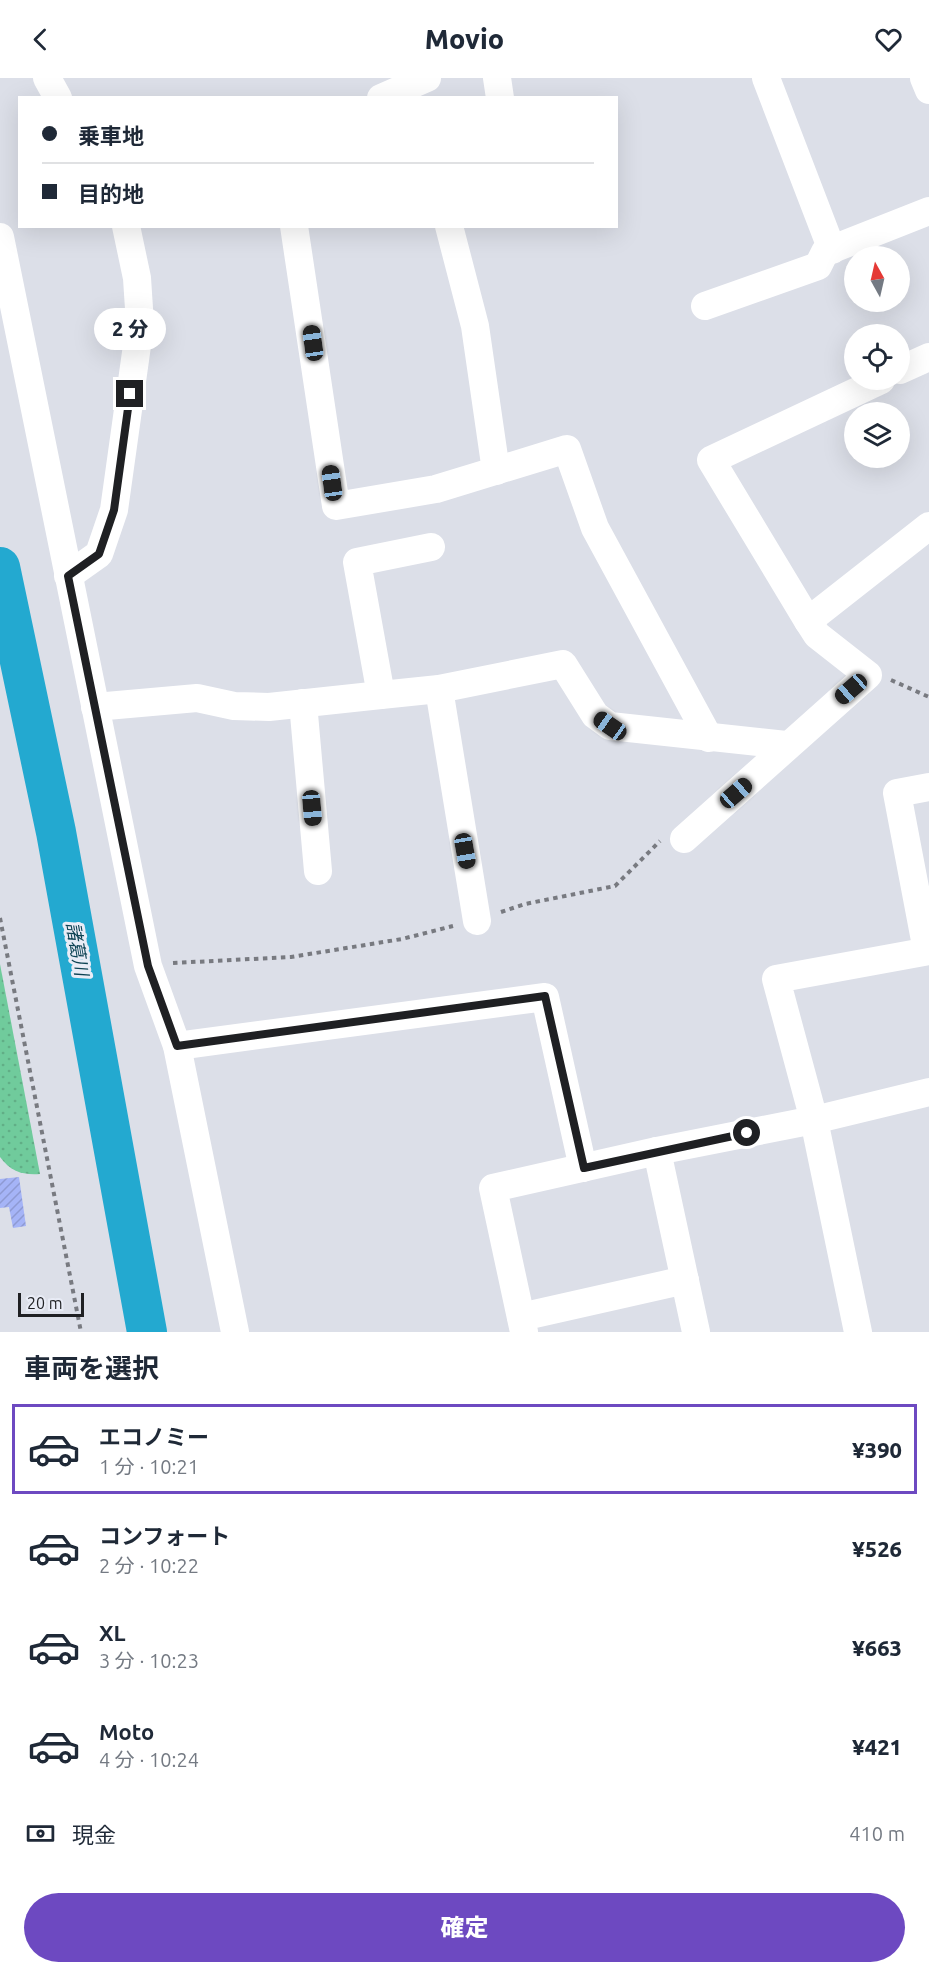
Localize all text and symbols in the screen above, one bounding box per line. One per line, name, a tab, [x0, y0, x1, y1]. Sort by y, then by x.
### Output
icon: back	[24, 23, 57, 56]
icon: heart	[872, 23, 905, 56]
text: Movio	[425, 24, 504, 54]
text: 乗車地	[78, 123, 144, 148]
text: 目的地	[78, 181, 144, 206]
north arrow	[844, 246, 910, 312]
map controls	[844, 246, 910, 468]
callout: 2 分	[94, 307, 166, 349]
text: 2 分	[112, 317, 148, 340]
car	[302, 324, 324, 362]
button: locate	[844, 324, 910, 390]
route end	[116, 380, 143, 407]
button: layers	[844, 402, 910, 468]
car	[321, 464, 343, 502]
car	[832, 670, 870, 708]
car	[590, 708, 630, 744]
car	[717, 774, 755, 812]
car	[301, 789, 323, 827]
car	[453, 832, 477, 870]
water label: 諸葛川	[63, 921, 93, 979]
route start	[733, 1119, 760, 1146]
scale bar	[18, 1290, 84, 1318]
text: 20 m	[27, 1294, 63, 1312]
text: 車両を選択	[24, 1353, 159, 1383]
icon: car	[27, 1422, 81, 1476]
text: エコノミー	[99, 1424, 209, 1449]
text: ¥390	[852, 1437, 902, 1462]
text: 1 分 · 10:21	[99, 1455, 199, 1478]
icon: car	[27, 1521, 81, 1575]
text: コンフォート	[99, 1523, 230, 1548]
text: ¥526	[852, 1536, 902, 1561]
text: 2 分 · 10:22	[99, 1554, 199, 1577]
icon: car	[27, 1620, 81, 1674]
text: XL	[99, 1620, 126, 1645]
text: ¥663	[852, 1635, 902, 1660]
text: 3 分 · 10:23	[99, 1649, 199, 1672]
icon: car	[27, 1719, 81, 1773]
text: Moto	[99, 1719, 154, 1744]
text: ¥421	[852, 1734, 902, 1759]
text: 4 分 · 10:24	[99, 1748, 199, 1771]
icon: cash	[24, 1817, 57, 1850]
text: 現金	[72, 1822, 116, 1847]
text: 410 m	[849, 1822, 905, 1845]
button: 確定	[24, 1893, 905, 1962]

